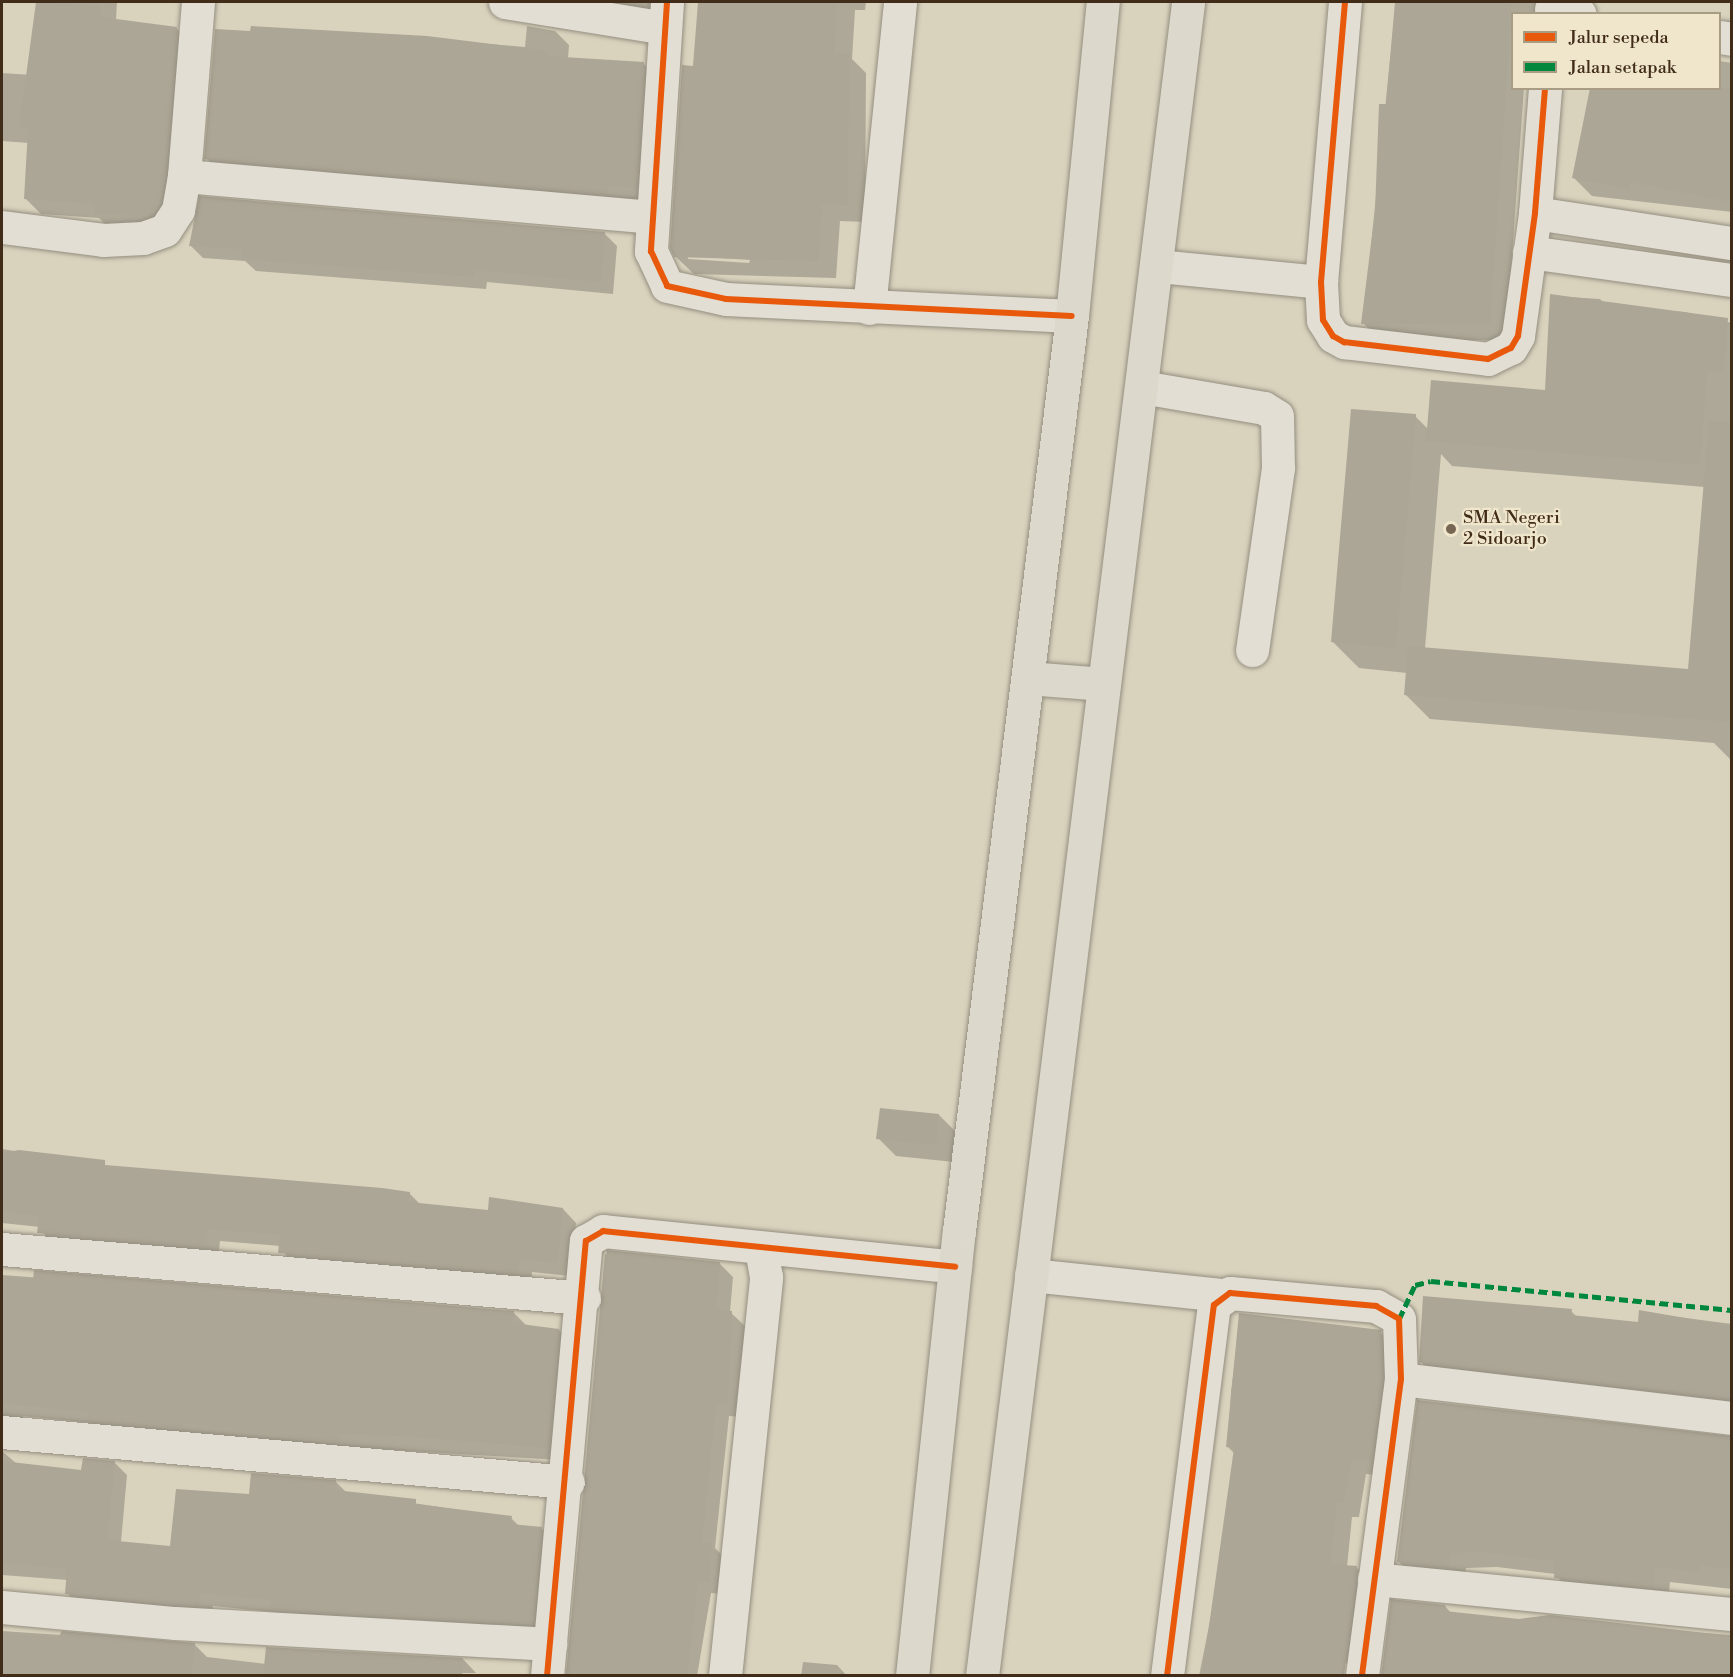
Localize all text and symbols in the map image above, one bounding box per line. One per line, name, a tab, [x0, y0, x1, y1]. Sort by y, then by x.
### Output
legend	[1511, 12, 1721, 90]
text: Jalur sepeda	[1569, 26, 1669, 49]
text: Jalan setapak	[1569, 56, 1676, 79]
place label: SMA Negeri 2 Sidoarjo	[1463, 508, 1560, 550]
marker: SMA Negeri 2 Sidoarjo	[1444, 522, 1458, 536]

